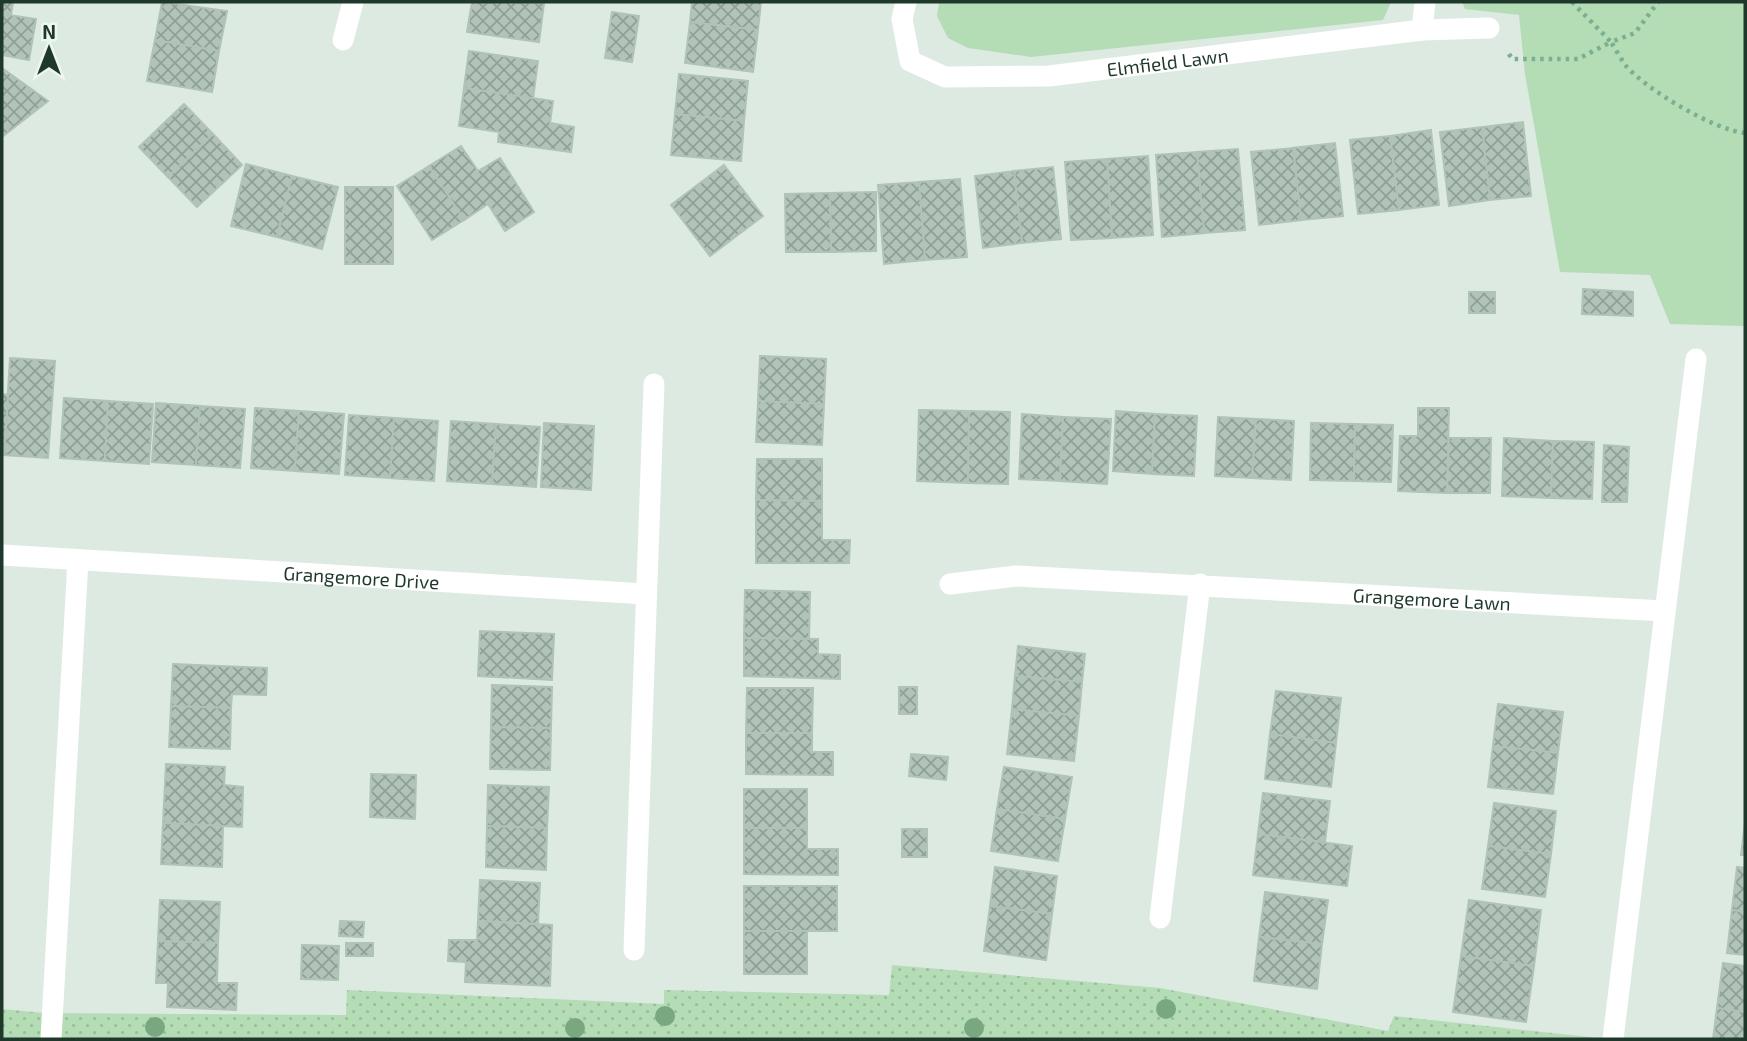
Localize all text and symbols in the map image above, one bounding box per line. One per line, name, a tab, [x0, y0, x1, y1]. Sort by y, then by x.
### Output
north arrow	[14, 14, 84, 84]
text: N	[42, 20, 56, 43]
street label: Elmfield Lawn	[1105, 42, 1230, 80]
street label: Grangemore Drive	[283, 561, 440, 593]
street label: Grangemore Lawn	[1352, 583, 1511, 614]

